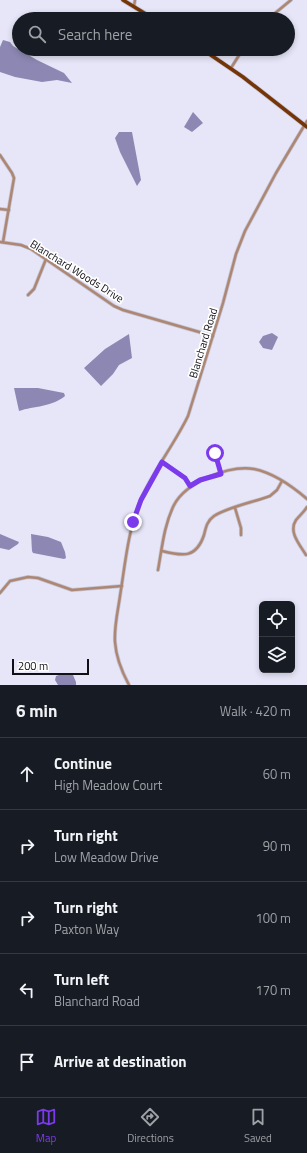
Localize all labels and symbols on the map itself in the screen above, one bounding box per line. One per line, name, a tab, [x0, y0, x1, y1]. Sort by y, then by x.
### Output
street label: Blanchard Woods Drive	[27, 236, 127, 306]
street label: Blanchard Road	[185, 306, 221, 380]
route start	[206, 444, 224, 462]
route end	[124, 513, 142, 531]
scale bar	[12, 657, 89, 676]

